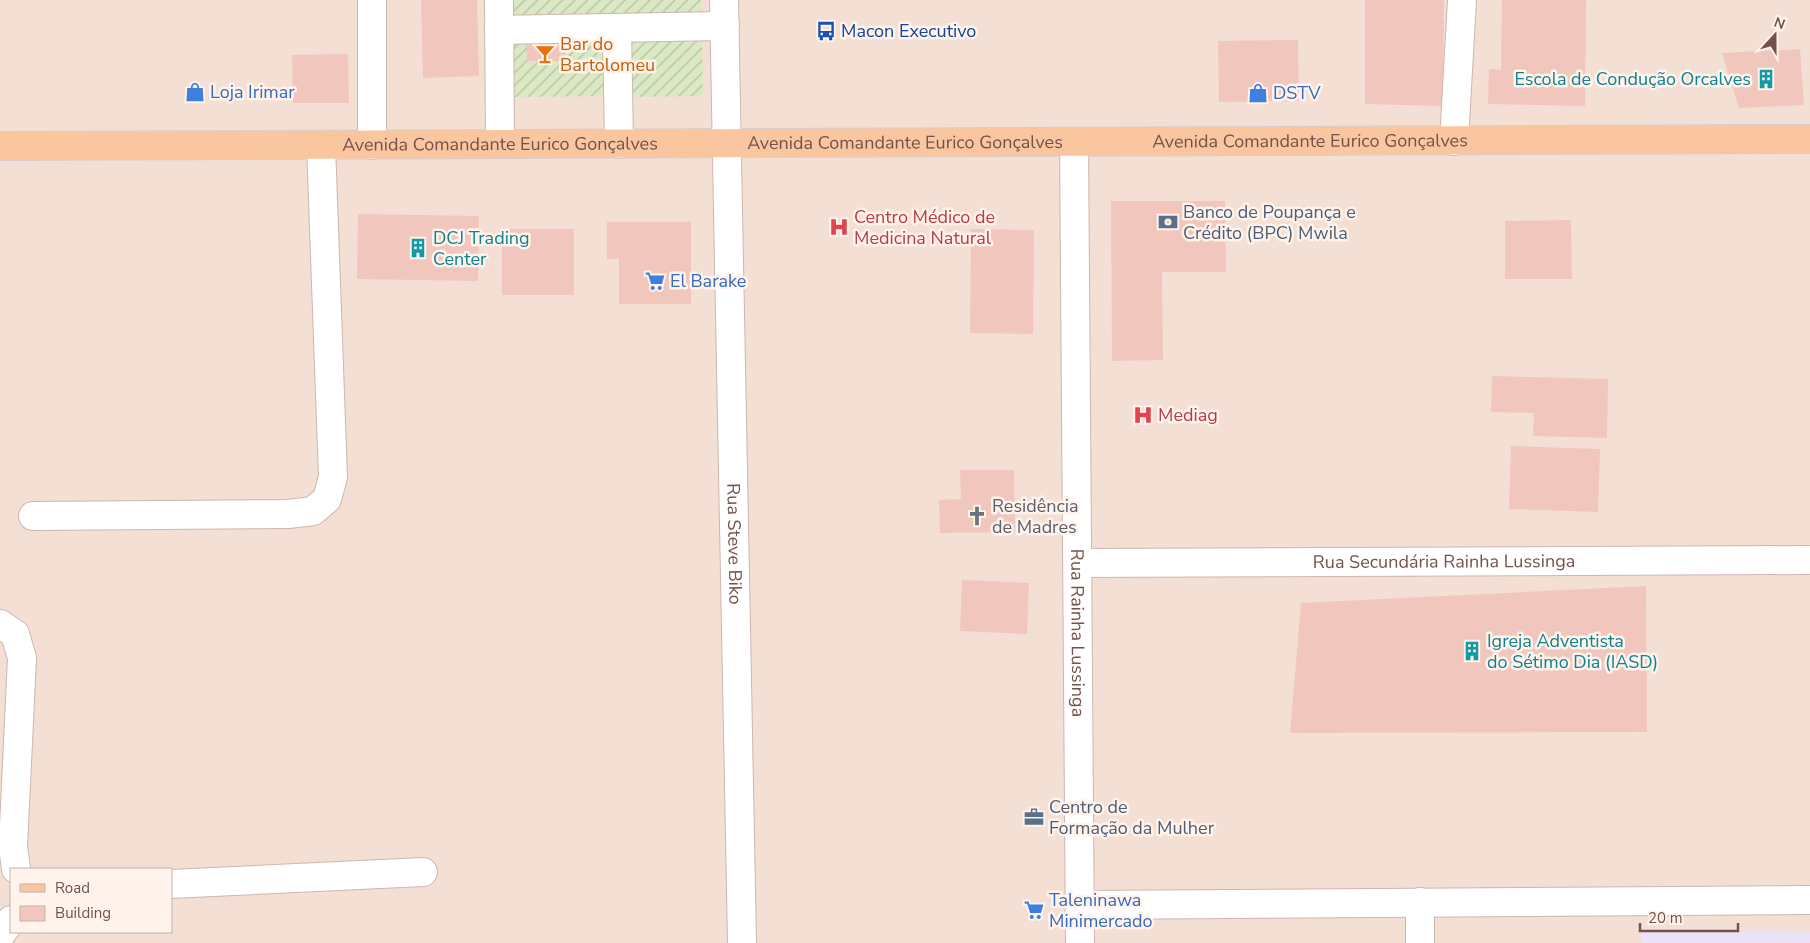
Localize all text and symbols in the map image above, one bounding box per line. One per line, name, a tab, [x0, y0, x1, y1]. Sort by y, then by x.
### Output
north arrow	[1750, 10, 1800, 60]
text: N	[1771, 13, 1788, 34]
place label: Macon Executivo	[841, 19, 976, 43]
bus stop icon: Macon Executivo	[815, 20, 837, 42]
place label: Bar do Bartolomeu	[560, 32, 655, 77]
bar icon: Bar do Bartolomeu	[534, 43, 556, 65]
place label: Escola de Condução Orcalves	[1514, 67, 1751, 91]
building icon: Escola de Condução Orcalves	[1755, 68, 1777, 90]
place label: Loja Irimar	[210, 80, 295, 104]
shop icon: Loja Irimar	[184, 81, 206, 103]
place label: DSTV	[1273, 81, 1321, 105]
shop icon: DSTV	[1247, 82, 1269, 104]
street label: Avenida Comandante Eurico Gonçalves	[1152, 128, 1468, 154]
street label: Avenida Comandante Eurico Gonçalves	[747, 130, 1063, 155]
street label: Avenida Comandante Eurico Gonçalves	[342, 131, 658, 157]
place label: Banco de Poupança e Crédito (BPC) Mwila	[1183, 200, 1356, 245]
place label: Centro Médico de Medicina Natural	[854, 205, 995, 250]
bank icon: Banco de Poupança e Crédito (BPC) Mwila	[1157, 211, 1179, 233]
hospital icon: Centro Médico de Medicina Natural	[828, 216, 850, 238]
place label: DCJ Trading Center	[433, 226, 530, 271]
building icon: DCJ Trading Center	[407, 237, 429, 259]
place label: El Barake	[670, 269, 746, 293]
supermarket icon: El Barake	[644, 270, 666, 292]
place label: Mediag	[1158, 403, 1218, 427]
hospital icon: Mediag	[1132, 404, 1154, 426]
street label: Rua Steve Biko	[721, 483, 748, 605]
place label: Residência de Madres	[992, 494, 1079, 539]
church icon: Residência de Madres	[966, 505, 988, 527]
street label: Rua Rainha Lussinga	[1065, 549, 1090, 717]
street label: Rua Secundária Rainha Lussinga	[1313, 549, 1575, 574]
place label: Igreja Adventista do Sétimo Dia (IASD)	[1487, 629, 1658, 674]
building icon: Igreja Adventista do Sétimo Dia (IASD)	[1461, 640, 1483, 662]
place label: Centro de Formação da Mulher	[1049, 795, 1215, 840]
office icon: Centro de Formação da Mulher	[1023, 806, 1045, 828]
legend	[10, 868, 172, 933]
text: Road	[55, 878, 90, 898]
place label: Taleninawa Minimercado	[1049, 888, 1153, 933]
supermarket icon: Taleninawa Minimercado	[1023, 899, 1045, 921]
scale bar	[1640, 900, 1738, 932]
text: Building	[55, 903, 111, 923]
text: 20 m	[1648, 908, 1683, 928]

